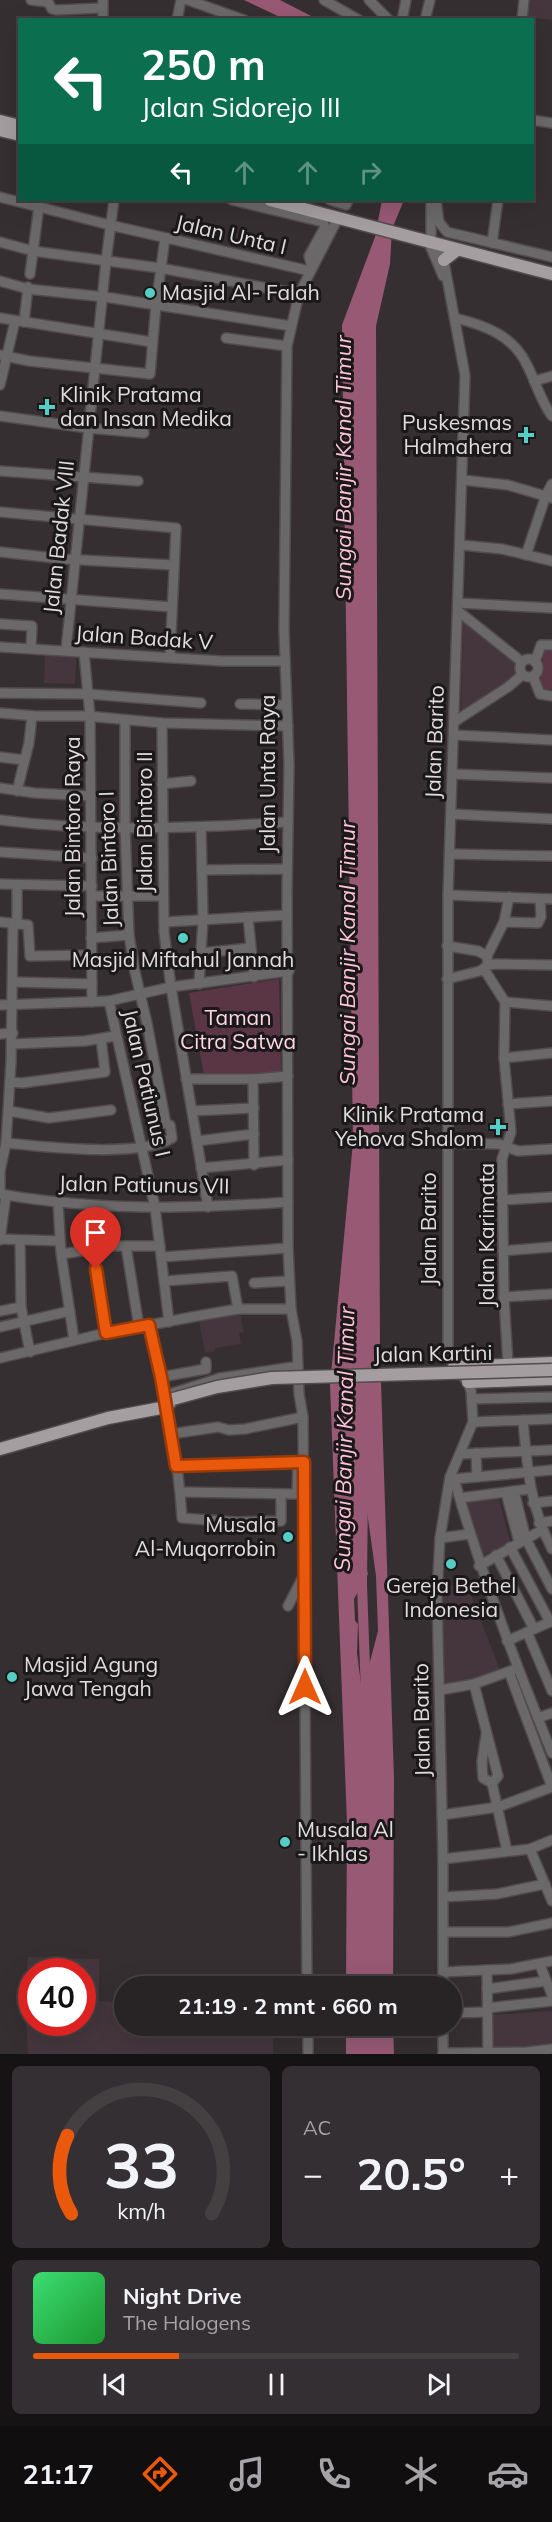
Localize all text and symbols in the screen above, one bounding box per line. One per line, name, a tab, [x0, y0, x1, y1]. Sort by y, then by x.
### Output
text: 250 m	[141, 38, 266, 91]
icon: left	[42, 42, 120, 120]
text: Jalan Sidorejo III	[141, 90, 341, 124]
icon: left	[165, 156, 198, 189]
icon: ahead	[228, 156, 261, 189]
icon: ahead	[291, 156, 324, 189]
icon: right	[354, 156, 387, 189]
street label: Jalan Unta I	[173, 209, 289, 259]
place label: Masjid Al- Falah	[162, 279, 320, 305]
marker: Masjid Al- Falah	[143, 286, 157, 300]
water label: Sungai Banjir Kanal Timur	[329, 335, 357, 600]
place label: Klinik Pratama dan Insan Medika	[60, 381, 232, 431]
marker: Klinik Pratama dan Insan Medika	[38, 398, 56, 416]
place label: Puskesmas Halmahera	[402, 409, 512, 459]
marker: Puskesmas Halmahera	[517, 426, 535, 444]
street label: Jalan Badak VIII	[37, 459, 79, 615]
street label: Jalan Badak V	[74, 619, 214, 655]
street label: Jalan Barito	[419, 685, 449, 799]
street label: Jalan Unta Raya	[254, 695, 280, 853]
street label: Jalan Bintoro Raya	[59, 736, 85, 918]
street label: Jalan Bintoro II	[131, 751, 157, 893]
street label: Jalan Bintoro I	[93, 791, 123, 928]
water label: Sungai Banjir Kanal Timur	[333, 820, 361, 1085]
marker: Masjid Miftahul Jannah	[176, 931, 190, 945]
place label: Masjid Miftahul Jannah	[72, 946, 294, 972]
park label: Taman Citra Satwa	[180, 1004, 296, 1054]
street label: Jalan Patiunus I	[117, 1006, 177, 1159]
place label: Klinik Pratama Yehova Shalom	[334, 1101, 484, 1151]
marker: Klinik Pratama Yehova Shalom	[489, 1118, 507, 1136]
street label: Jalan Karimata	[473, 1163, 499, 1307]
street label: Jalan Patiunus VII	[58, 1170, 230, 1198]
street label: Jalan Barito	[415, 1172, 441, 1286]
pin	[70, 1207, 121, 1269]
icon: arrive	[79, 1216, 112, 1249]
water label: Sungai Banjir Kanal Timur	[328, 1305, 360, 1572]
street label: Jalan Kartini	[373, 1339, 493, 1367]
place label: Musala Al-Muqorrobin	[135, 1511, 276, 1561]
marker: Musala Al-Muqorrobin	[281, 1530, 295, 1544]
marker: Gereja Bethel Indonesia	[444, 1557, 458, 1571]
place label: Gereja Bethel Indonesia	[386, 1572, 516, 1622]
place label: Masjid Agung Jawa Tengah	[24, 1651, 158, 1701]
position arrow	[273, 1655, 337, 1719]
street label: Jalan Barito	[407, 1663, 435, 1777]
marker: Masjid Agung Jawa Tengah	[5, 1670, 19, 1684]
place label: Musala Al - Ikhlas	[297, 1816, 394, 1866]
marker: Musala Al - Ikhlas	[278, 1835, 292, 1849]
speed limit sign: 40	[18, 1958, 96, 2036]
text: 21:19 · 2 mnt · 660 m	[178, 1992, 398, 2020]
text: AC	[303, 2115, 331, 2140]
text: 33	[104, 2125, 178, 2204]
text: 20.5°	[356, 2145, 466, 2201]
text: −	[303, 2153, 323, 2194]
text: +	[499, 2153, 519, 2194]
text: km/h	[117, 2197, 165, 2224]
text: Night Drive	[123, 2282, 242, 2310]
text: The Halogens	[123, 2310, 251, 2335]
icon: previous	[98, 2368, 131, 2401]
icon: pause	[260, 2368, 293, 2401]
icon: next	[422, 2368, 455, 2401]
icon: directions	[139, 2453, 181, 2495]
icon: music	[226, 2453, 268, 2495]
icon: phone	[313, 2453, 355, 2495]
icon: climate	[400, 2453, 442, 2495]
icon: car	[487, 2453, 529, 2495]
text: 21:17	[23, 2457, 94, 2491]

